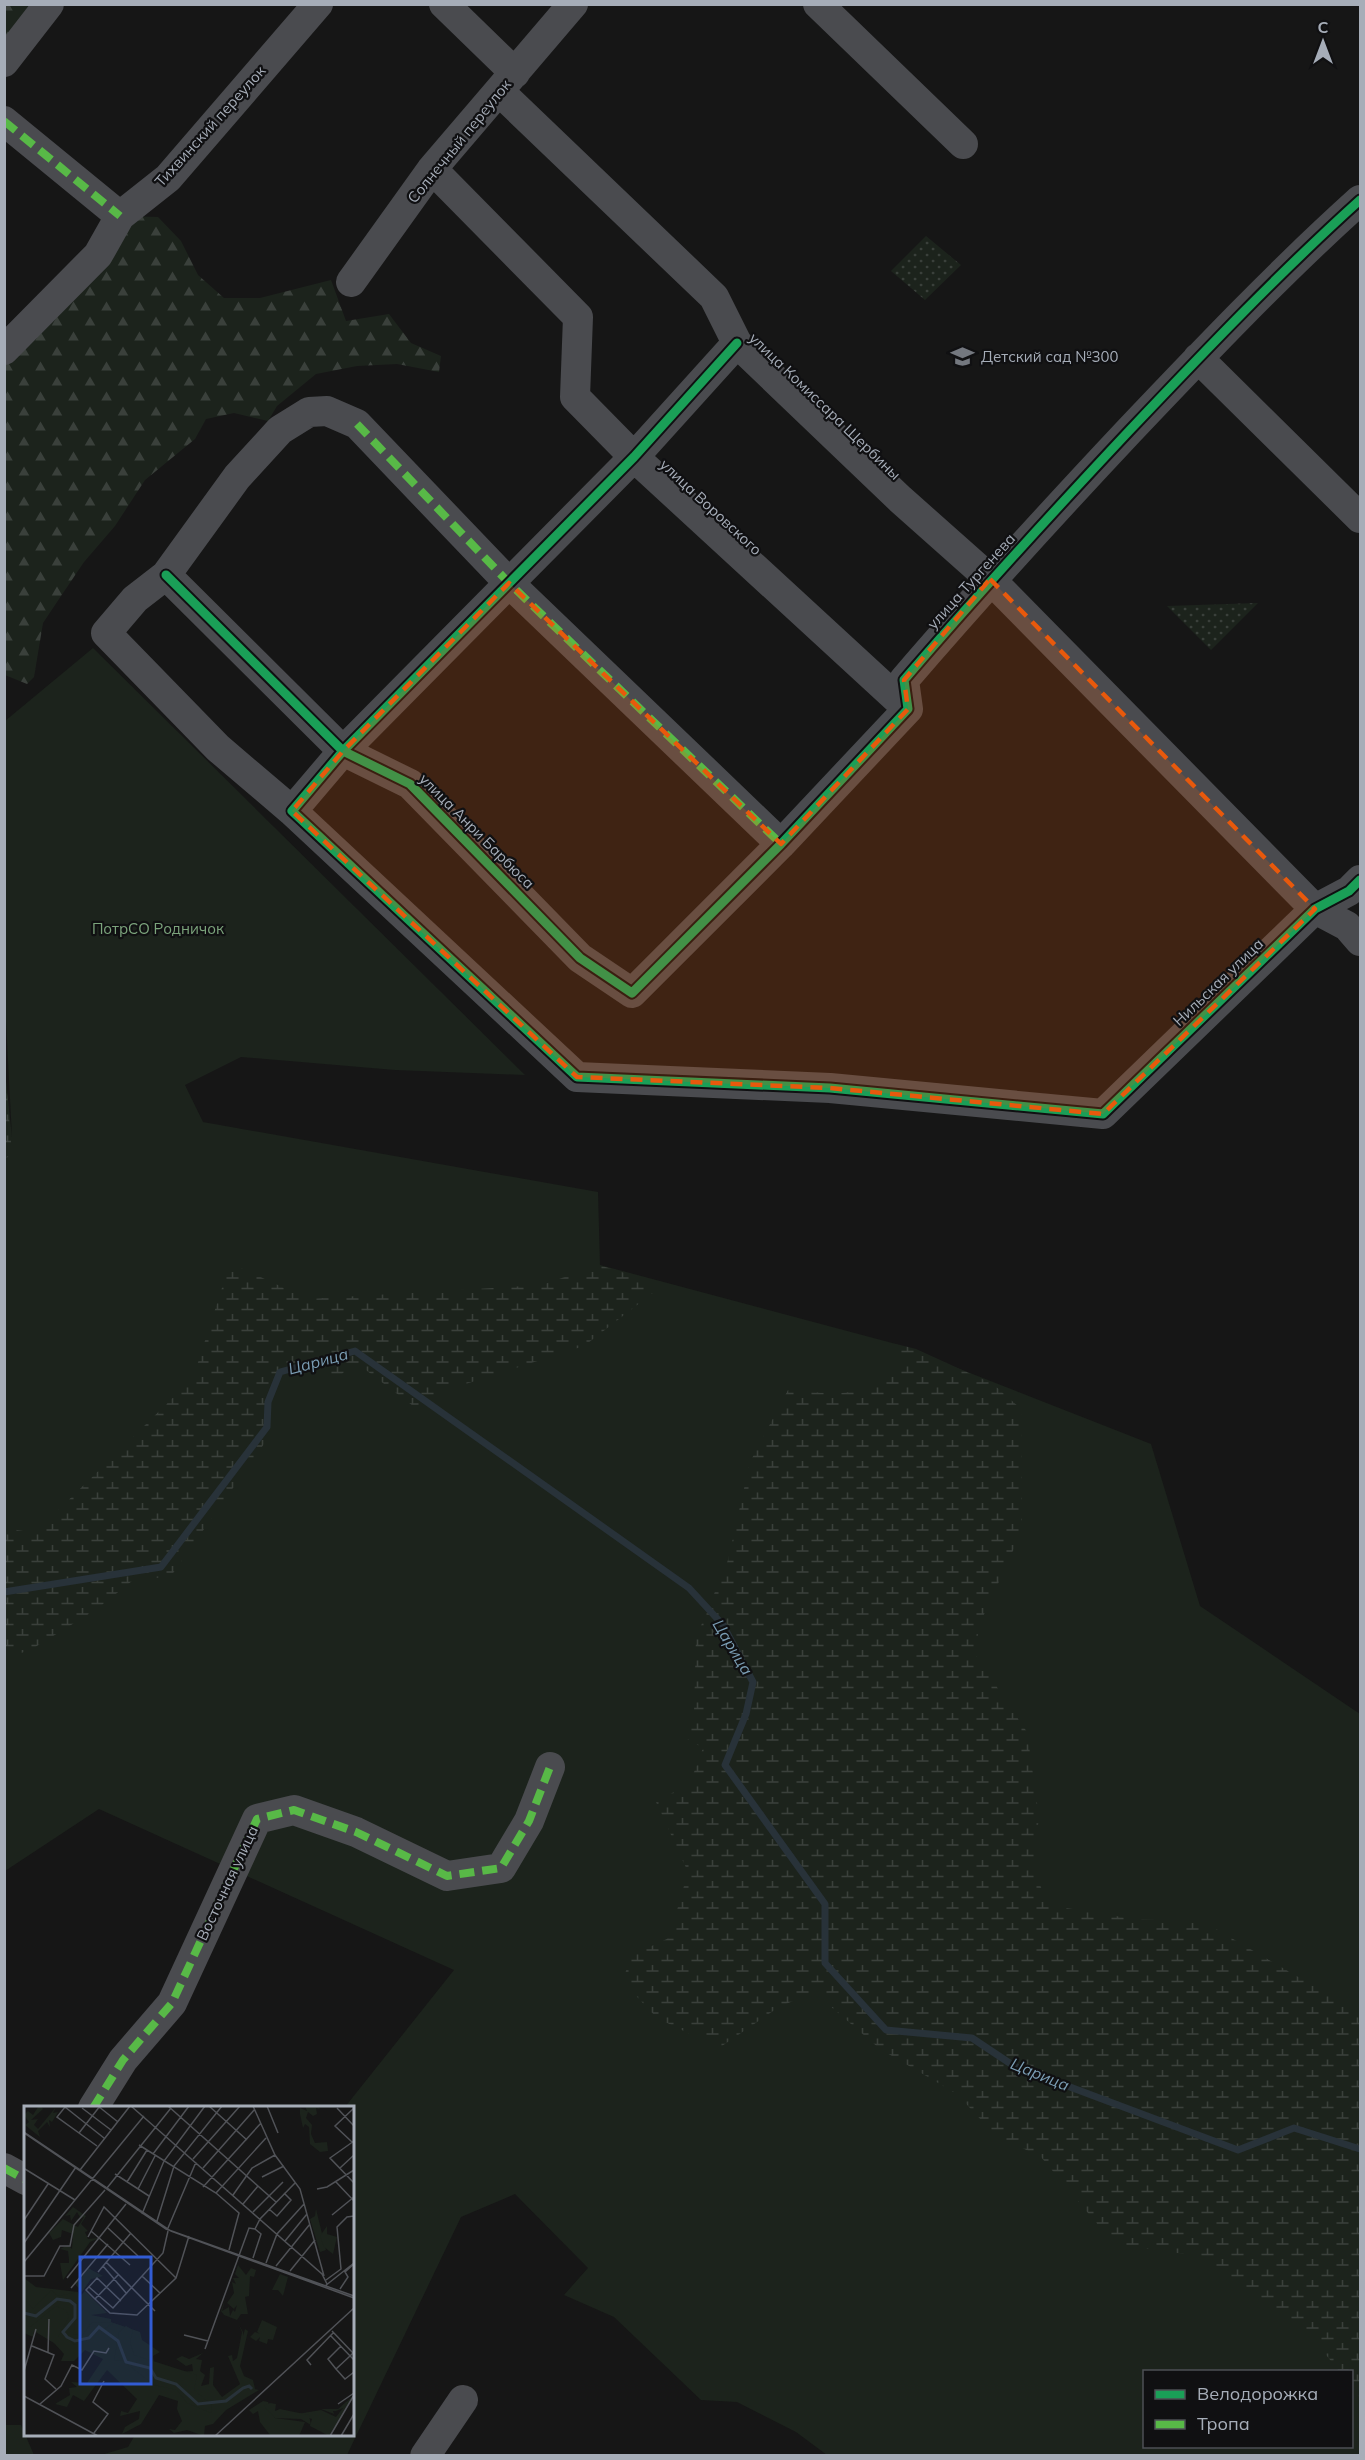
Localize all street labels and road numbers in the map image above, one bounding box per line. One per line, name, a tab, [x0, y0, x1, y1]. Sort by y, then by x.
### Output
street label: Тихвинский переулок	[151, 61, 270, 191]
street label: Солнечный переулок	[403, 74, 515, 207]
street label: улица Комиссара Щербины	[745, 328, 905, 484]
street label: улица Воровского	[656, 455, 766, 559]
street label: улица Тургенева	[923, 529, 1019, 633]
street label: улица Анри Барбюса	[415, 769, 539, 893]
street label: Нильская улица	[1169, 934, 1267, 1030]
street label: Восточная улица	[192, 1823, 262, 1943]

